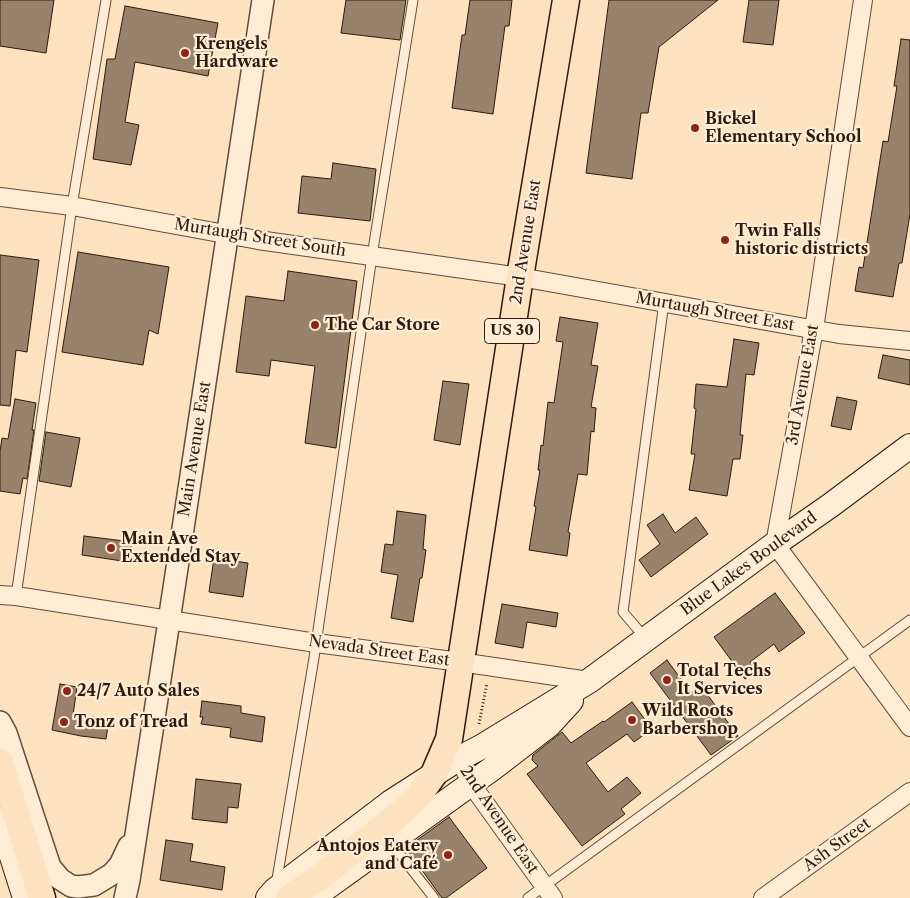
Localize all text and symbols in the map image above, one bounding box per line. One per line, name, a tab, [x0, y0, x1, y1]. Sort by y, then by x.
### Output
place label: Krengels Hardware	[195, 34, 278, 72]
marker: Krengels Hardware	[179, 47, 191, 59]
place label: Bickel Elementary School	[705, 109, 862, 147]
marker: Bickel Elementary School	[689, 122, 701, 134]
street label: 2nd Avenue East	[507, 178, 545, 306]
street label: Murtaugh Street South	[173, 215, 347, 261]
place label: Twin Falls historic districts	[735, 221, 868, 259]
marker: Twin Falls historic districts	[719, 234, 731, 246]
street label: Murtaugh Street East	[634, 289, 796, 335]
place label: The Car Store	[325, 315, 440, 335]
road number: US 30	[484, 318, 540, 344]
marker: The Car Store	[309, 319, 321, 331]
street label: 3rd Avenue East	[783, 323, 823, 447]
street label: Main Avenue East	[175, 380, 215, 518]
street label: Blue Lakes Boulevard	[677, 508, 821, 620]
place label: Main Ave Extended Stay	[121, 529, 240, 567]
marker: Main Ave Extended Stay	[105, 542, 117, 554]
street label: Nevada Street East	[307, 632, 451, 670]
place label: Total Techs It Services	[677, 661, 771, 699]
marker: Total Techs It Services	[661, 674, 673, 686]
place label: 24/7 Auto Sales	[77, 681, 200, 701]
marker: 24/7 Auto Sales	[61, 685, 73, 697]
place label: Wild Roots Barbershop	[642, 701, 738, 739]
place label: Tonz of Tread	[74, 712, 189, 732]
marker: Wild Roots Barbershop	[626, 714, 638, 726]
marker: Tonz of Tread	[58, 716, 70, 728]
street label: 2nd Avenue East	[456, 762, 542, 878]
street label: Ash Street	[800, 814, 874, 876]
place label: Antojos Eatery and Café	[317, 836, 438, 874]
marker: Antojos Eatery and Café	[442, 849, 454, 861]

